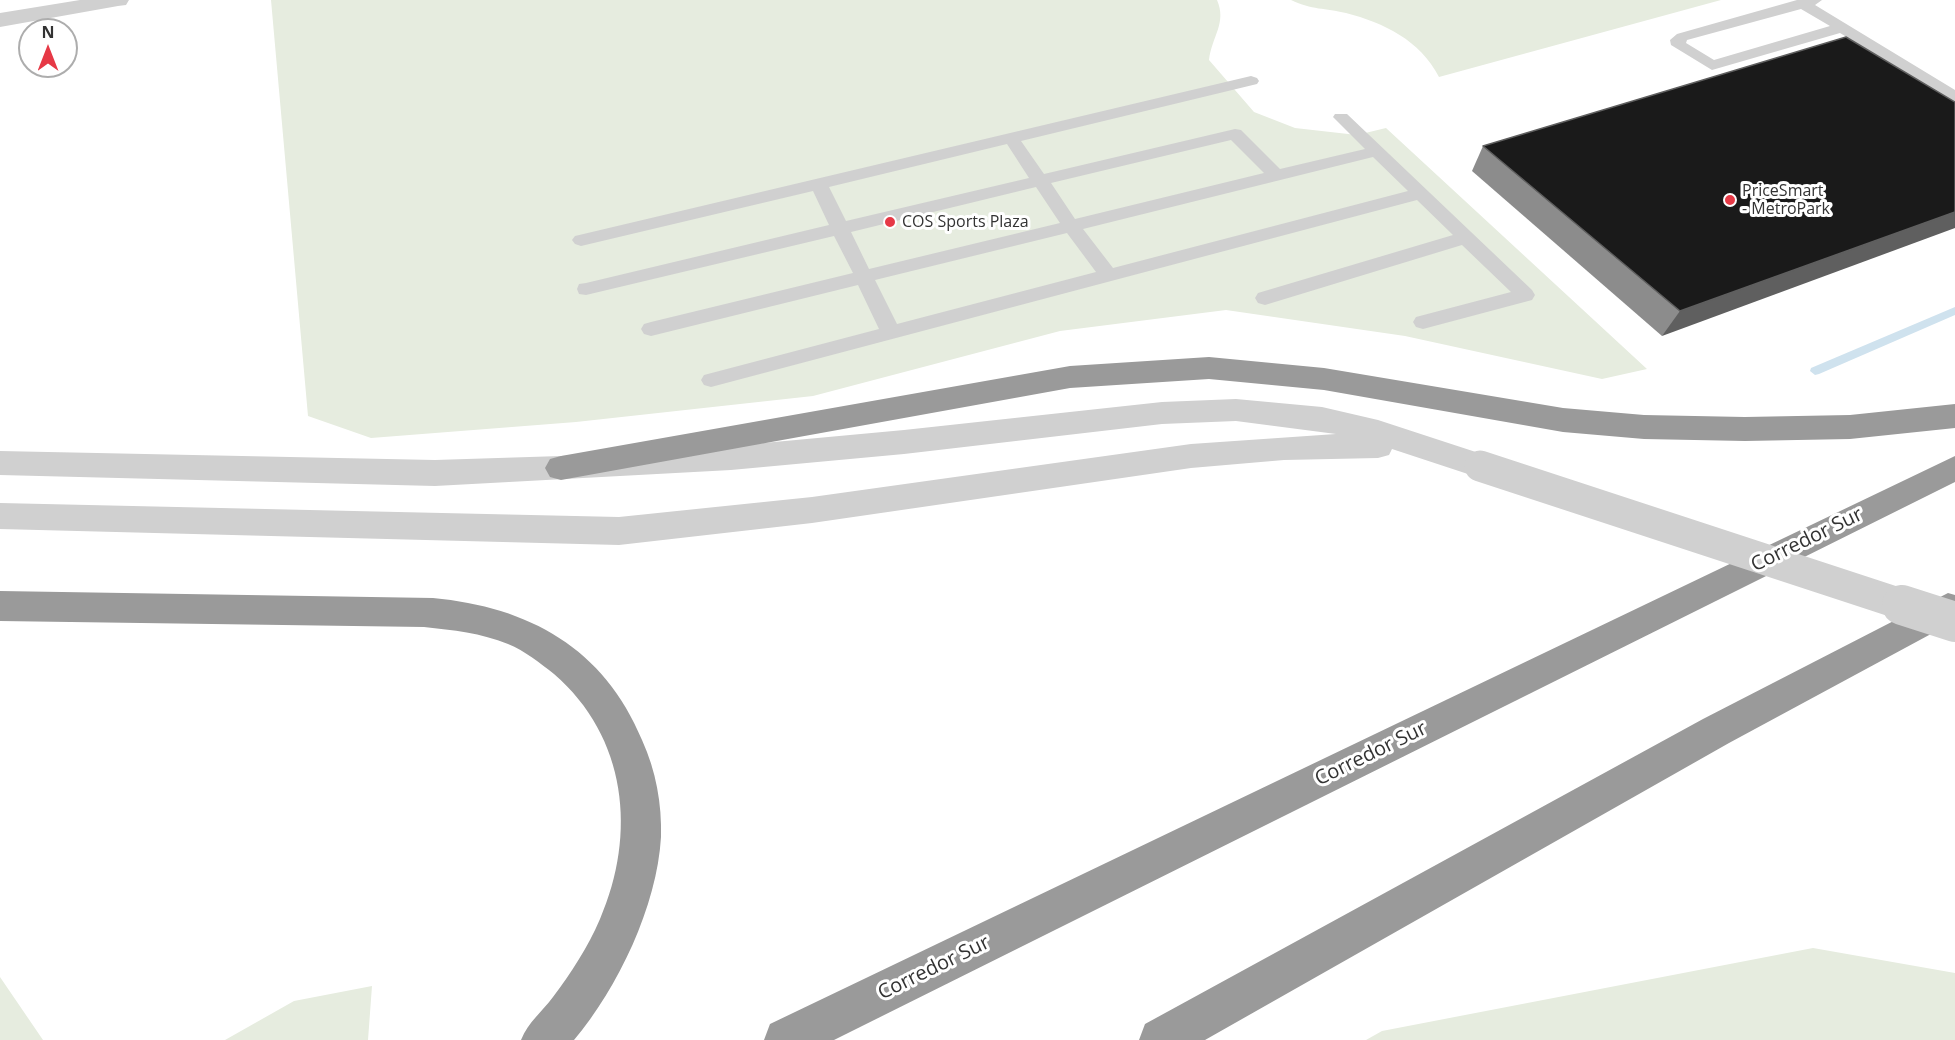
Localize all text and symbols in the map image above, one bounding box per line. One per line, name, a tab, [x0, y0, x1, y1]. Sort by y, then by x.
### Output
north arrow	[18, 18, 78, 78]
text: N	[41, 21, 55, 43]
place label: PriceSmart - MetroPark	[1742, 181, 1830, 219]
marker: PriceSmart - MetroPark	[1723, 193, 1737, 207]
place label: COS Sports Plaza	[902, 212, 1029, 232]
marker: COS Sports Plaza	[883, 215, 897, 229]
street label: Corredor Sur	[1747, 503, 1867, 577]
street label: Corredor Sur	[1311, 717, 1431, 791]
street label: Corredor Sur	[874, 931, 994, 1005]

